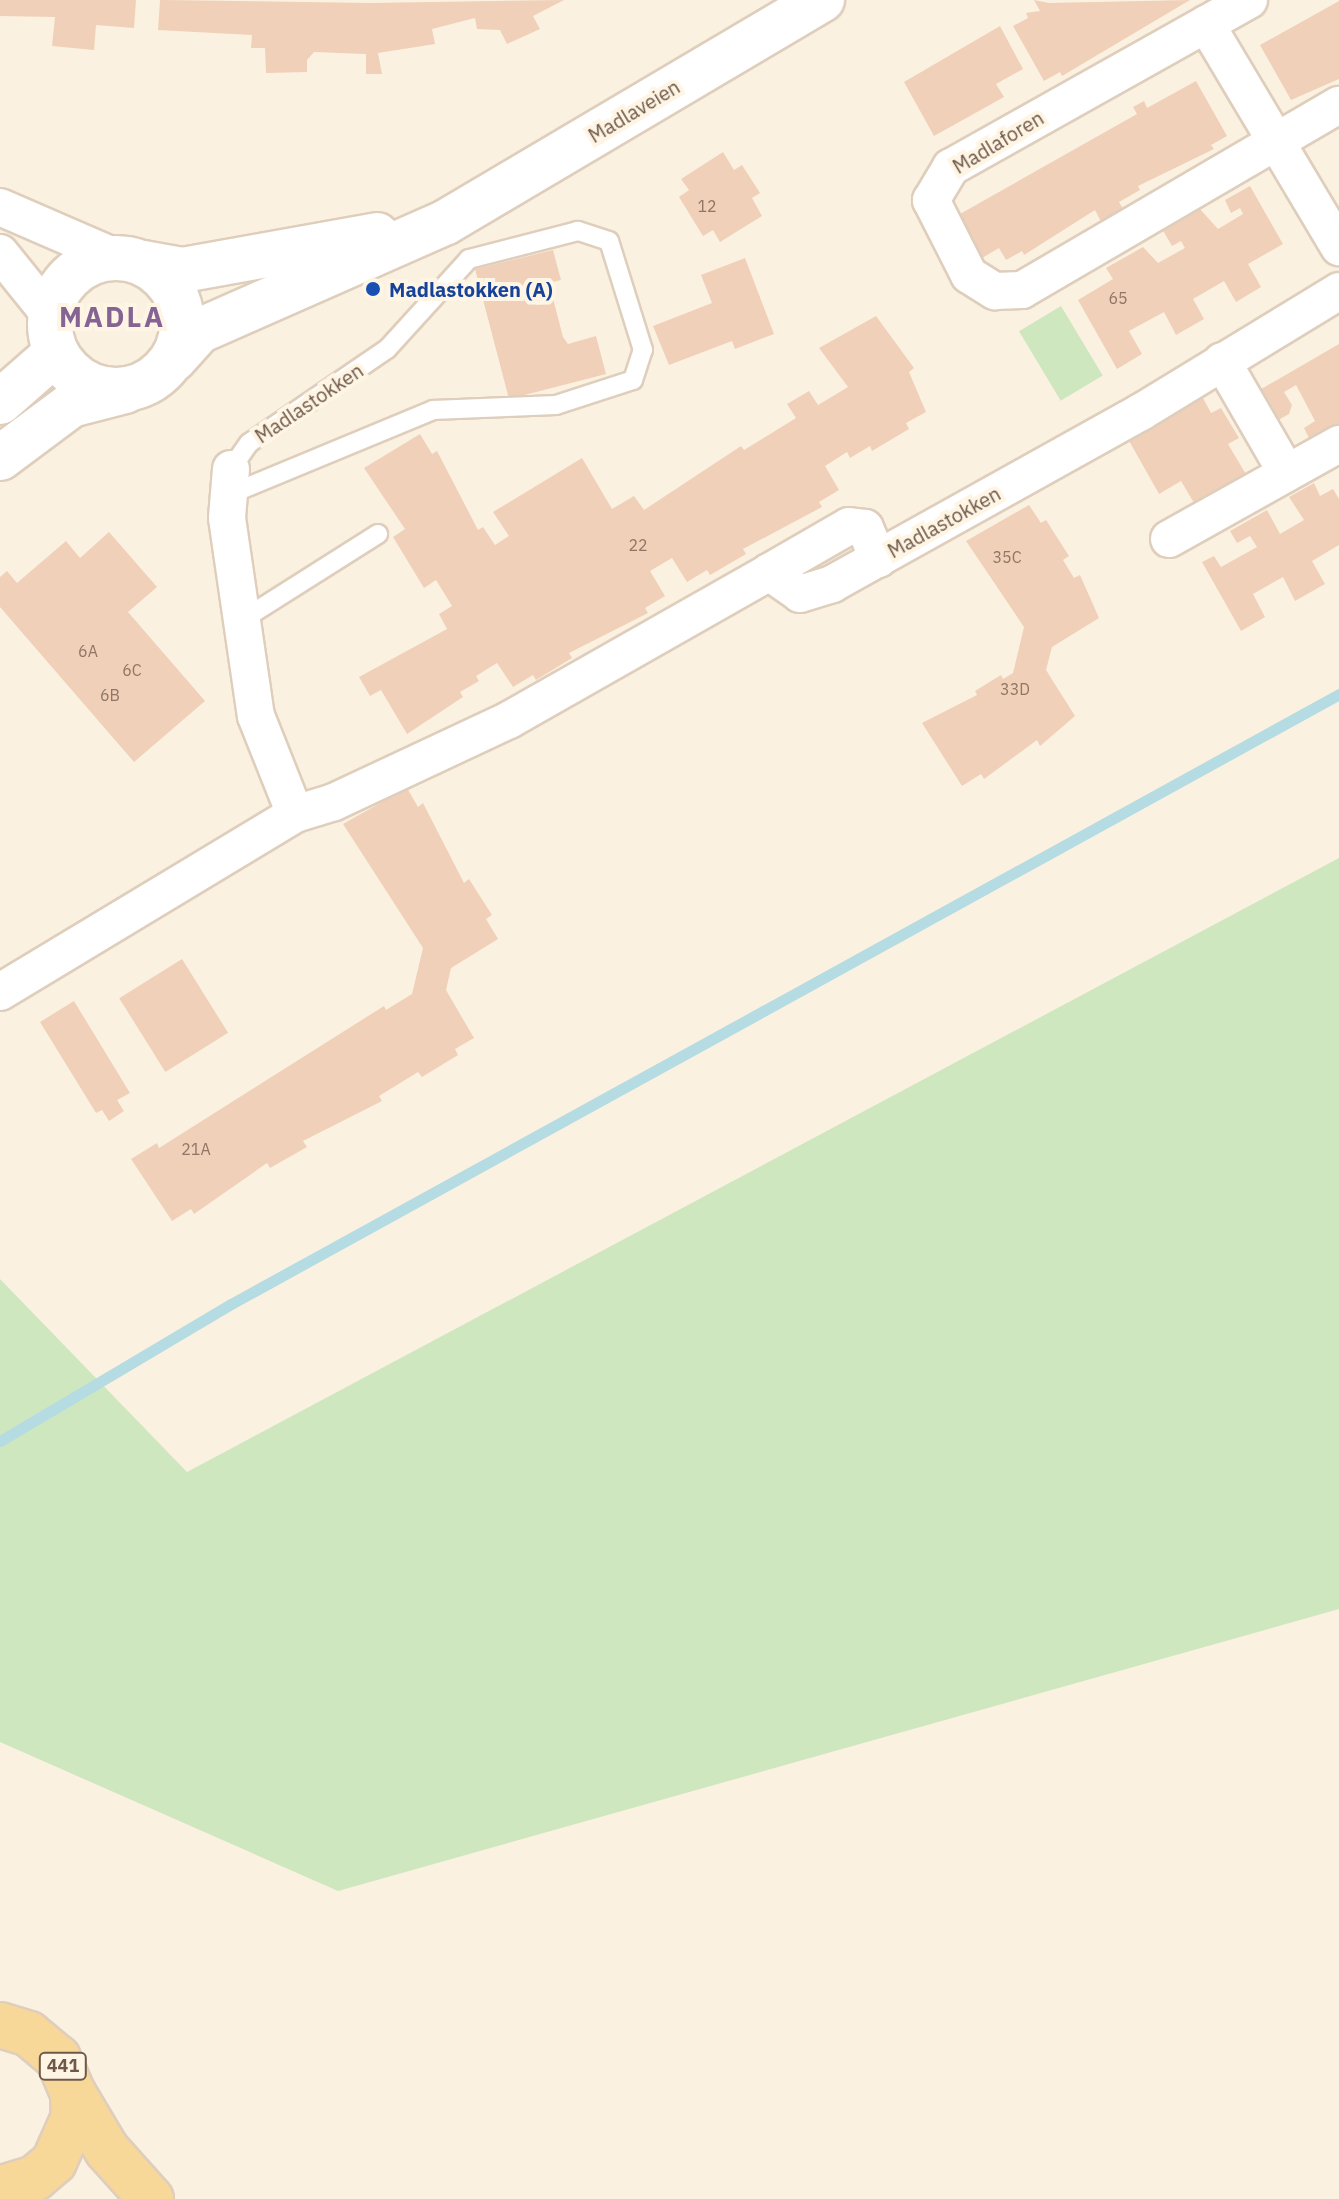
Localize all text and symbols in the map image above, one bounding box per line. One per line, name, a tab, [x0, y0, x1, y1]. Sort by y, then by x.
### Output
street label: Madlaveien	[584, 74, 684, 148]
street label: Madlaforen	[948, 105, 1048, 179]
house number: 12	[697, 196, 717, 216]
place label: Madlastokken (A)	[389, 277, 553, 301]
marker: Madlastokken (A)	[364, 280, 382, 298]
house number: 65	[1108, 288, 1128, 308]
district label: MADLA	[59, 300, 165, 334]
street label: Madlastokken	[250, 358, 368, 448]
street label: Madlastokken	[883, 481, 1005, 563]
house number: 22	[628, 535, 648, 555]
house number: 35C	[992, 547, 1022, 567]
house number: 6A	[78, 641, 98, 661]
house number: 6C	[122, 660, 142, 680]
house number: 33D	[1000, 679, 1030, 699]
house number: 6B	[100, 685, 120, 705]
house number: 21A	[181, 1139, 211, 1159]
road number: 441	[37, 2052, 89, 2080]

